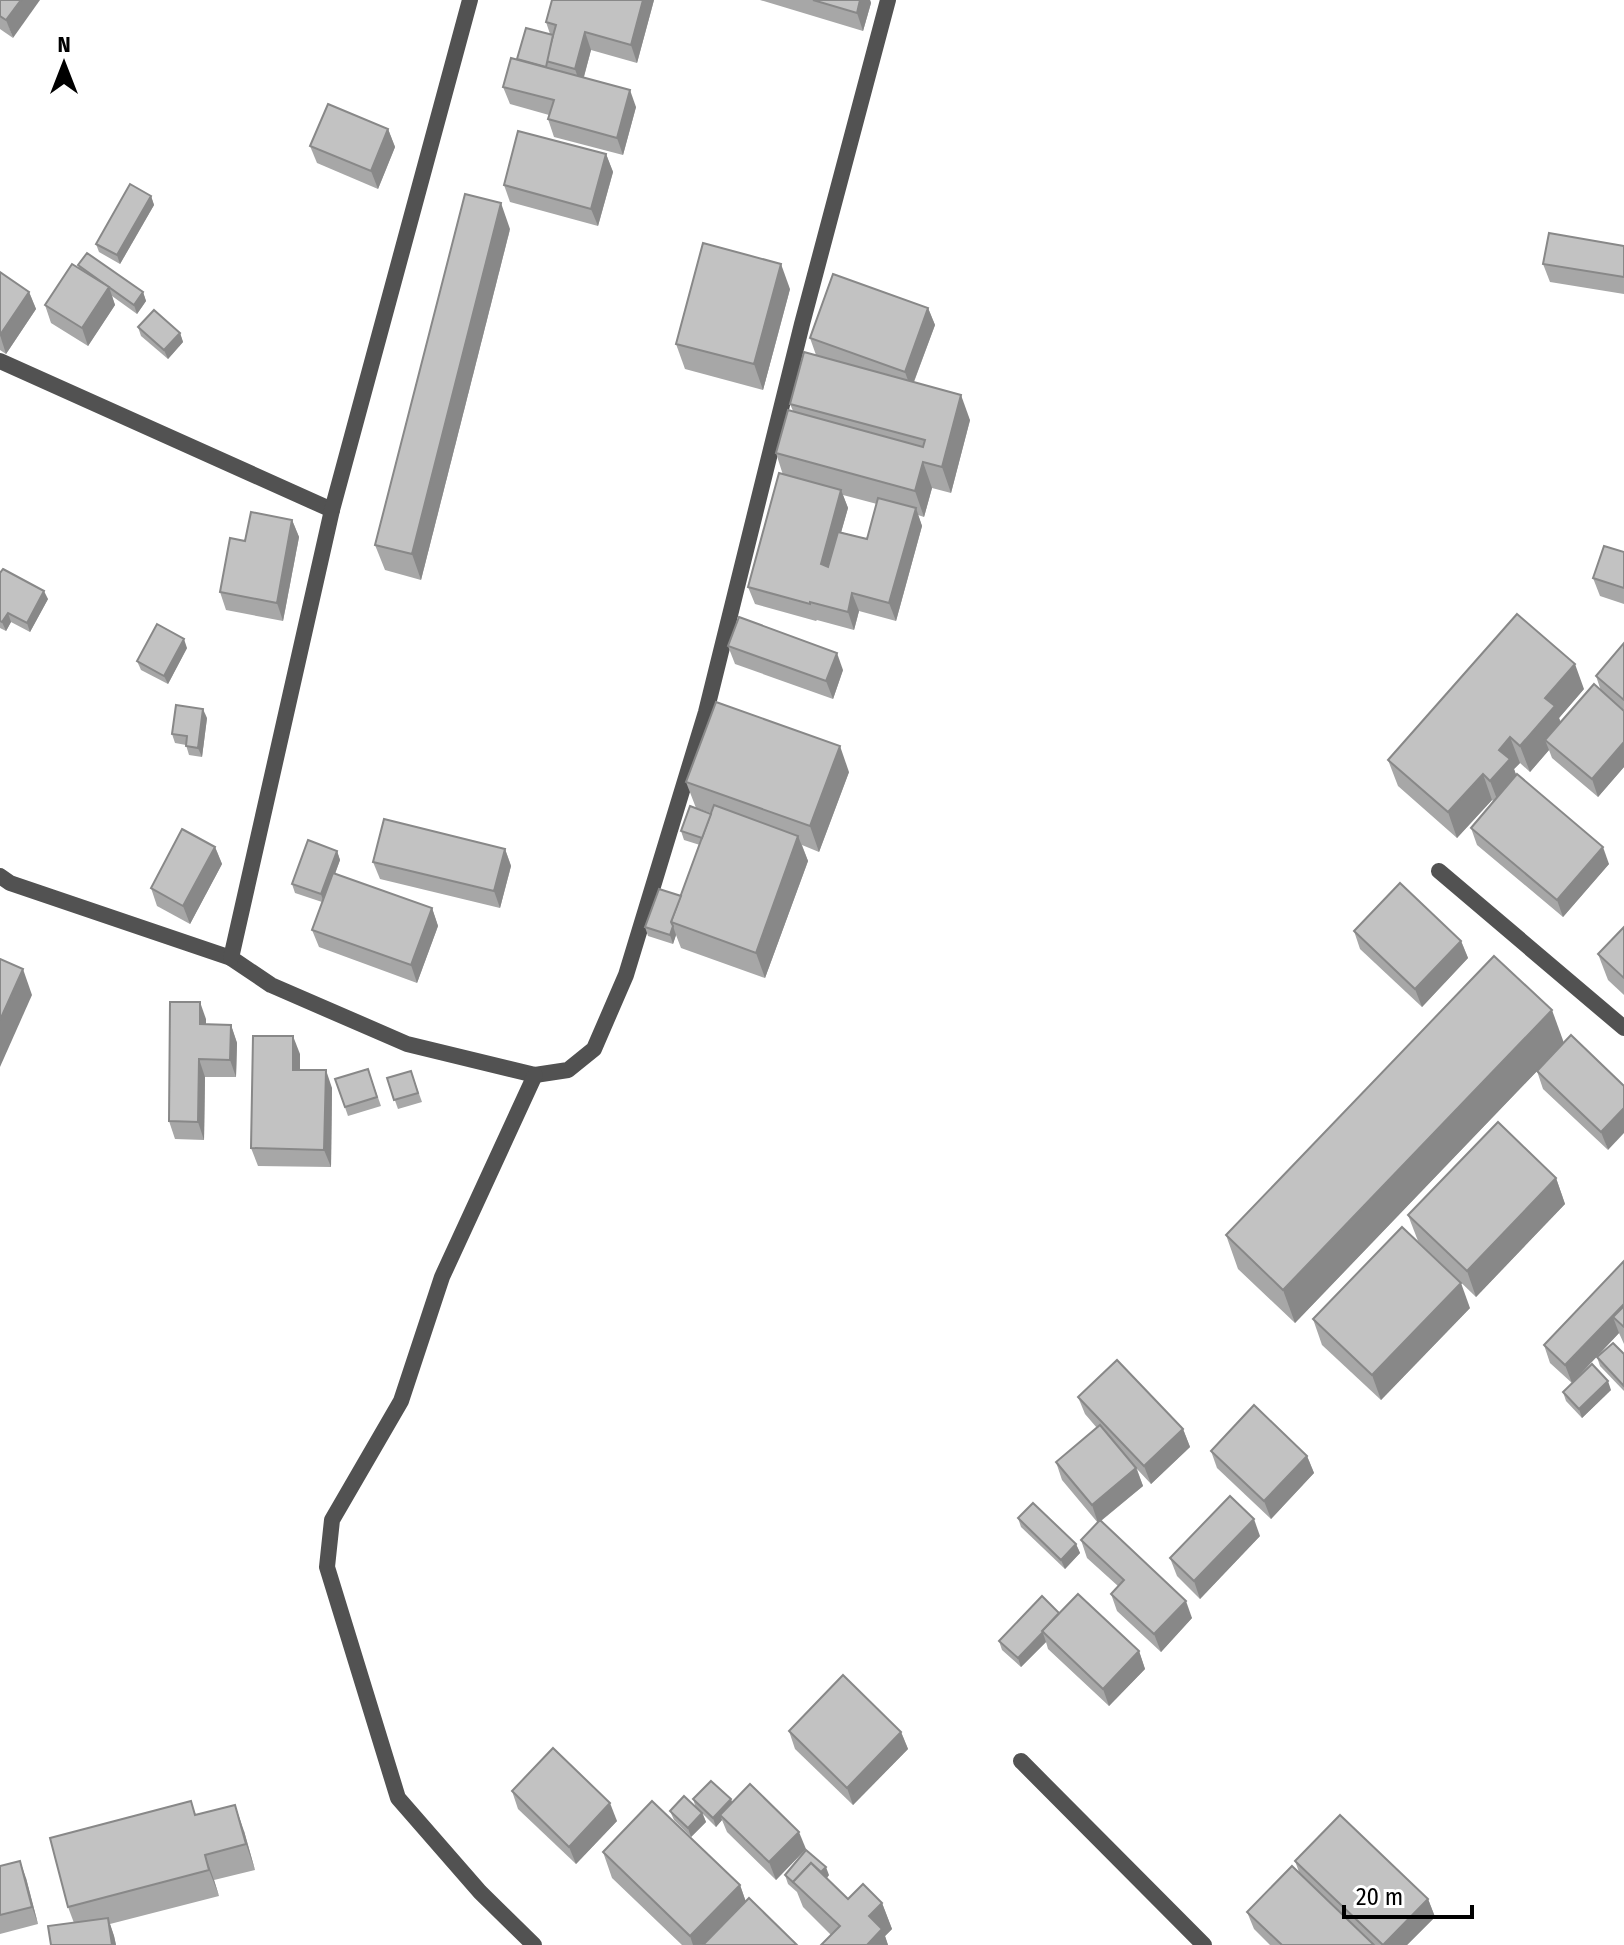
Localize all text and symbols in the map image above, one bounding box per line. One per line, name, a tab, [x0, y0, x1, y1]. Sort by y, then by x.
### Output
north arrow	[24, 24, 104, 104]
text: N	[57, 31, 71, 58]
scale bar	[1344, 1869, 1472, 1919]
text: 20 m	[1356, 1883, 1403, 1911]

